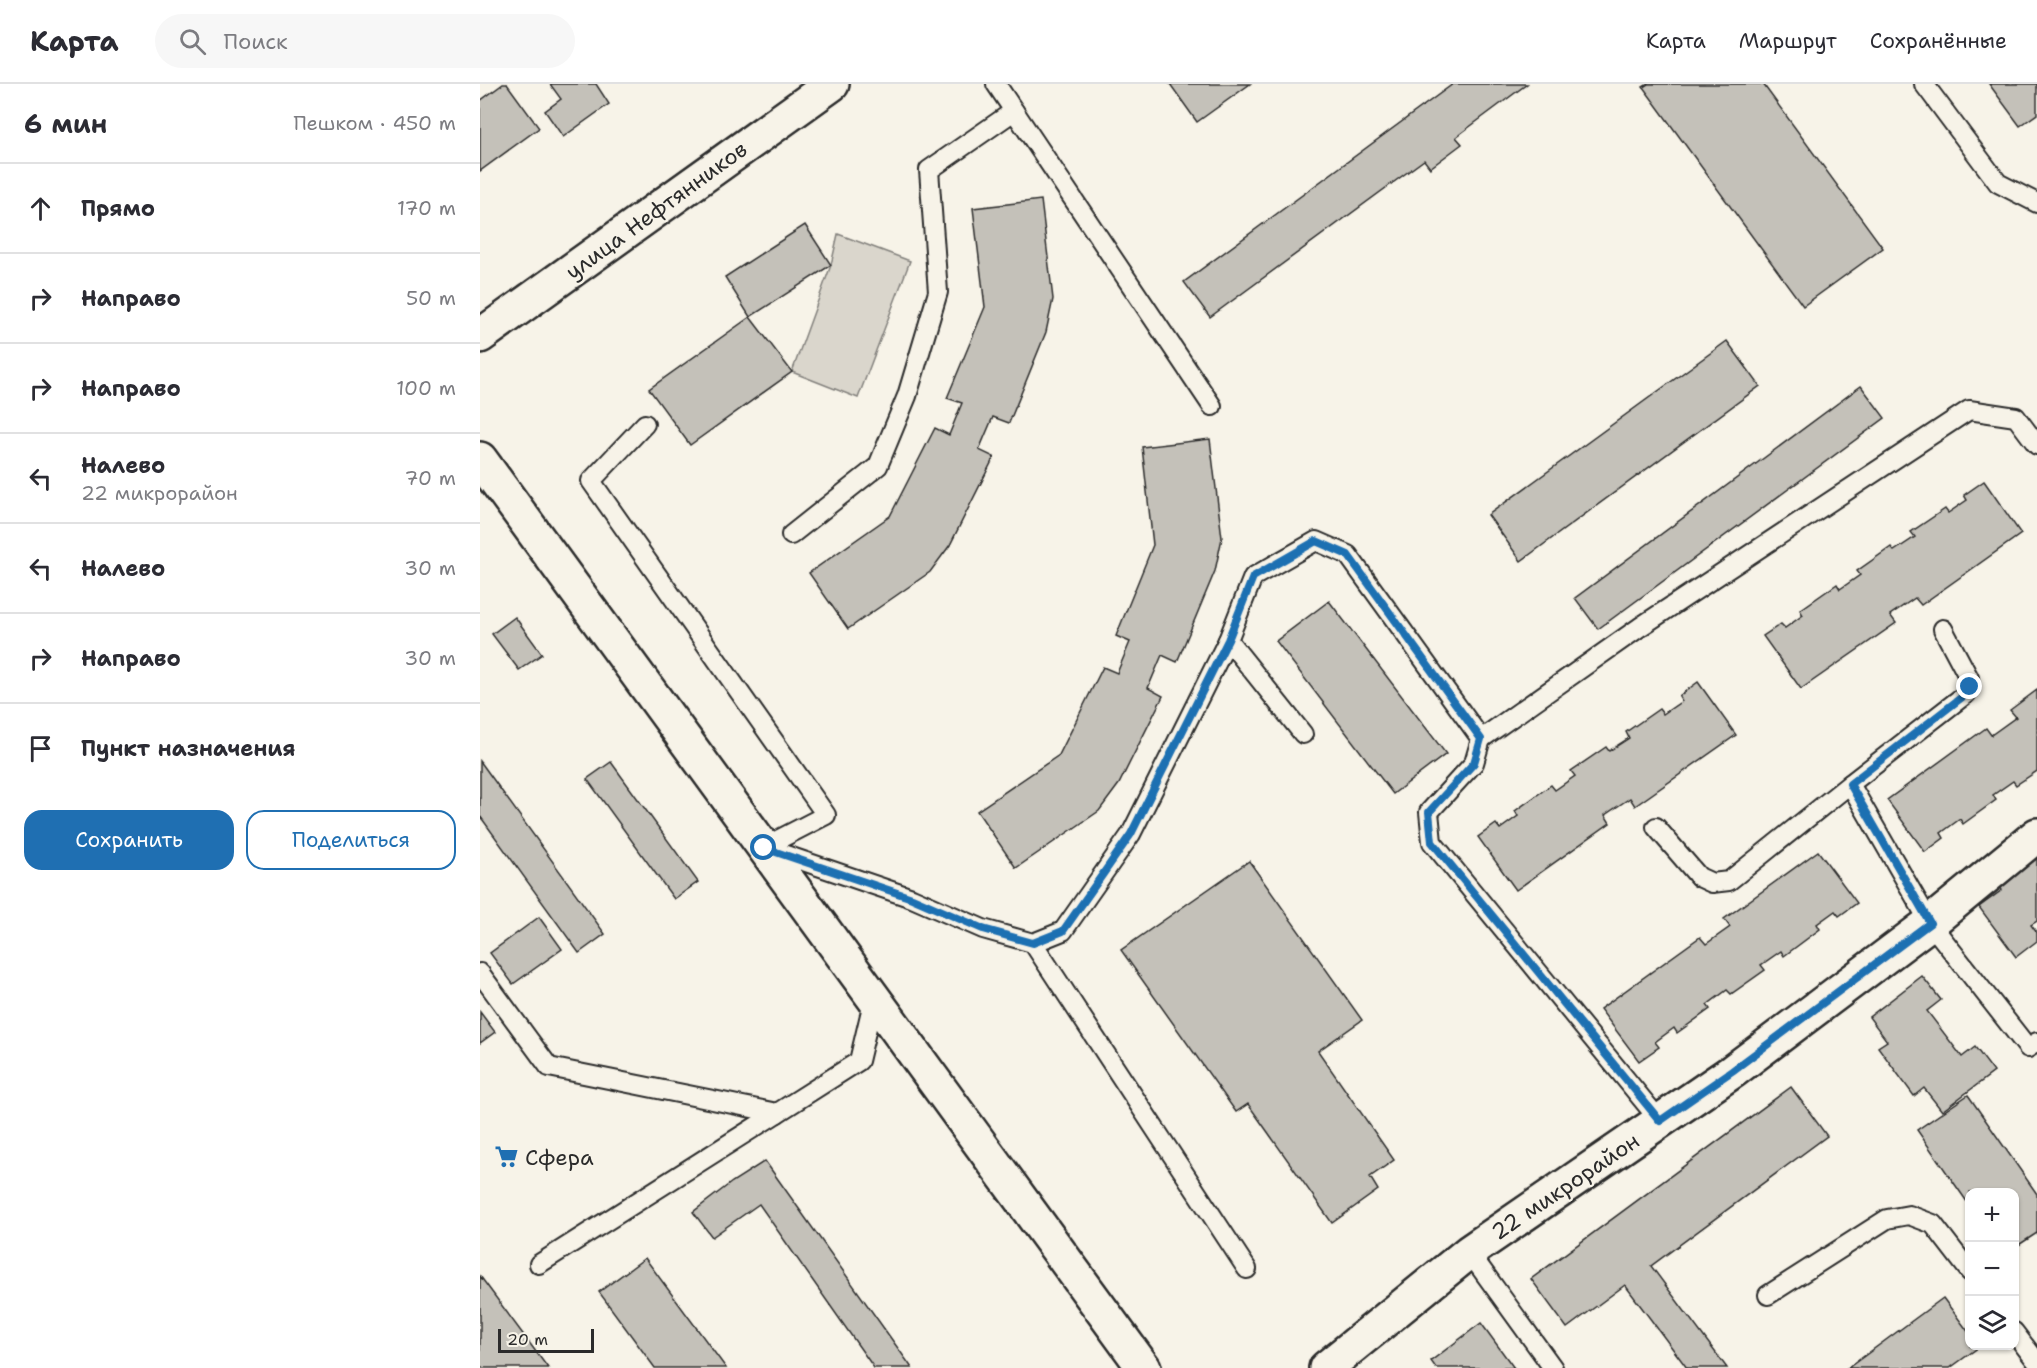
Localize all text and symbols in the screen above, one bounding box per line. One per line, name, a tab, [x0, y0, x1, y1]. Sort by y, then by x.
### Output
search box	[155, 14, 575, 68]
text: Карта	[30, 22, 119, 60]
icon: search	[176, 25, 209, 58]
text: Поиск	[224, 27, 288, 56]
text: Карта	[1646, 27, 1706, 55]
text: Маршрут	[1739, 27, 1837, 55]
text: Сохранённые	[1870, 27, 2007, 55]
text: 6 мин	[24, 106, 107, 141]
text: Пешком · 450 m	[293, 110, 456, 136]
street label: улица Нефтянников	[560, 135, 753, 286]
icon: ahead	[24, 192, 57, 225]
text: Прямо	[81, 194, 155, 223]
text: 170 m	[397, 195, 456, 221]
icon: right	[24, 282, 57, 315]
text: Направо	[81, 284, 181, 313]
text: 50 m	[406, 285, 456, 311]
icon: right	[24, 372, 57, 405]
text: Направо	[81, 374, 181, 403]
text: 100 m	[396, 375, 456, 401]
text: Налево	[81, 451, 165, 480]
icon: left	[24, 462, 57, 495]
text: 70 m	[404, 465, 456, 491]
text: 22 микрорайон	[81, 480, 238, 506]
icon: left	[24, 552, 57, 585]
text: Налево	[81, 554, 165, 583]
text: 30 m	[404, 555, 456, 581]
icon: right	[24, 642, 57, 675]
text: Направо	[81, 644, 181, 673]
text: 30 m	[404, 645, 456, 671]
route end	[1956, 673, 1982, 699]
icon: arrive	[24, 732, 57, 765]
text: Пункт назначения	[81, 734, 295, 763]
button: Сохранить	[24, 810, 234, 870]
button: Поделиться	[246, 810, 456, 870]
route start	[750, 834, 776, 860]
street label: 22 микрорайон	[1486, 1126, 1645, 1247]
place label: Сфера	[525, 1143, 594, 1172]
supermarket icon: Сфера	[494, 1144, 520, 1170]
map controls	[1965, 1188, 2019, 1350]
button: +	[1965, 1188, 2019, 1242]
button: −	[1965, 1242, 2019, 1296]
button: layers	[1965, 1296, 2019, 1350]
scale bar	[498, 1326, 594, 1354]
text: 20 m	[507, 1329, 548, 1350]

